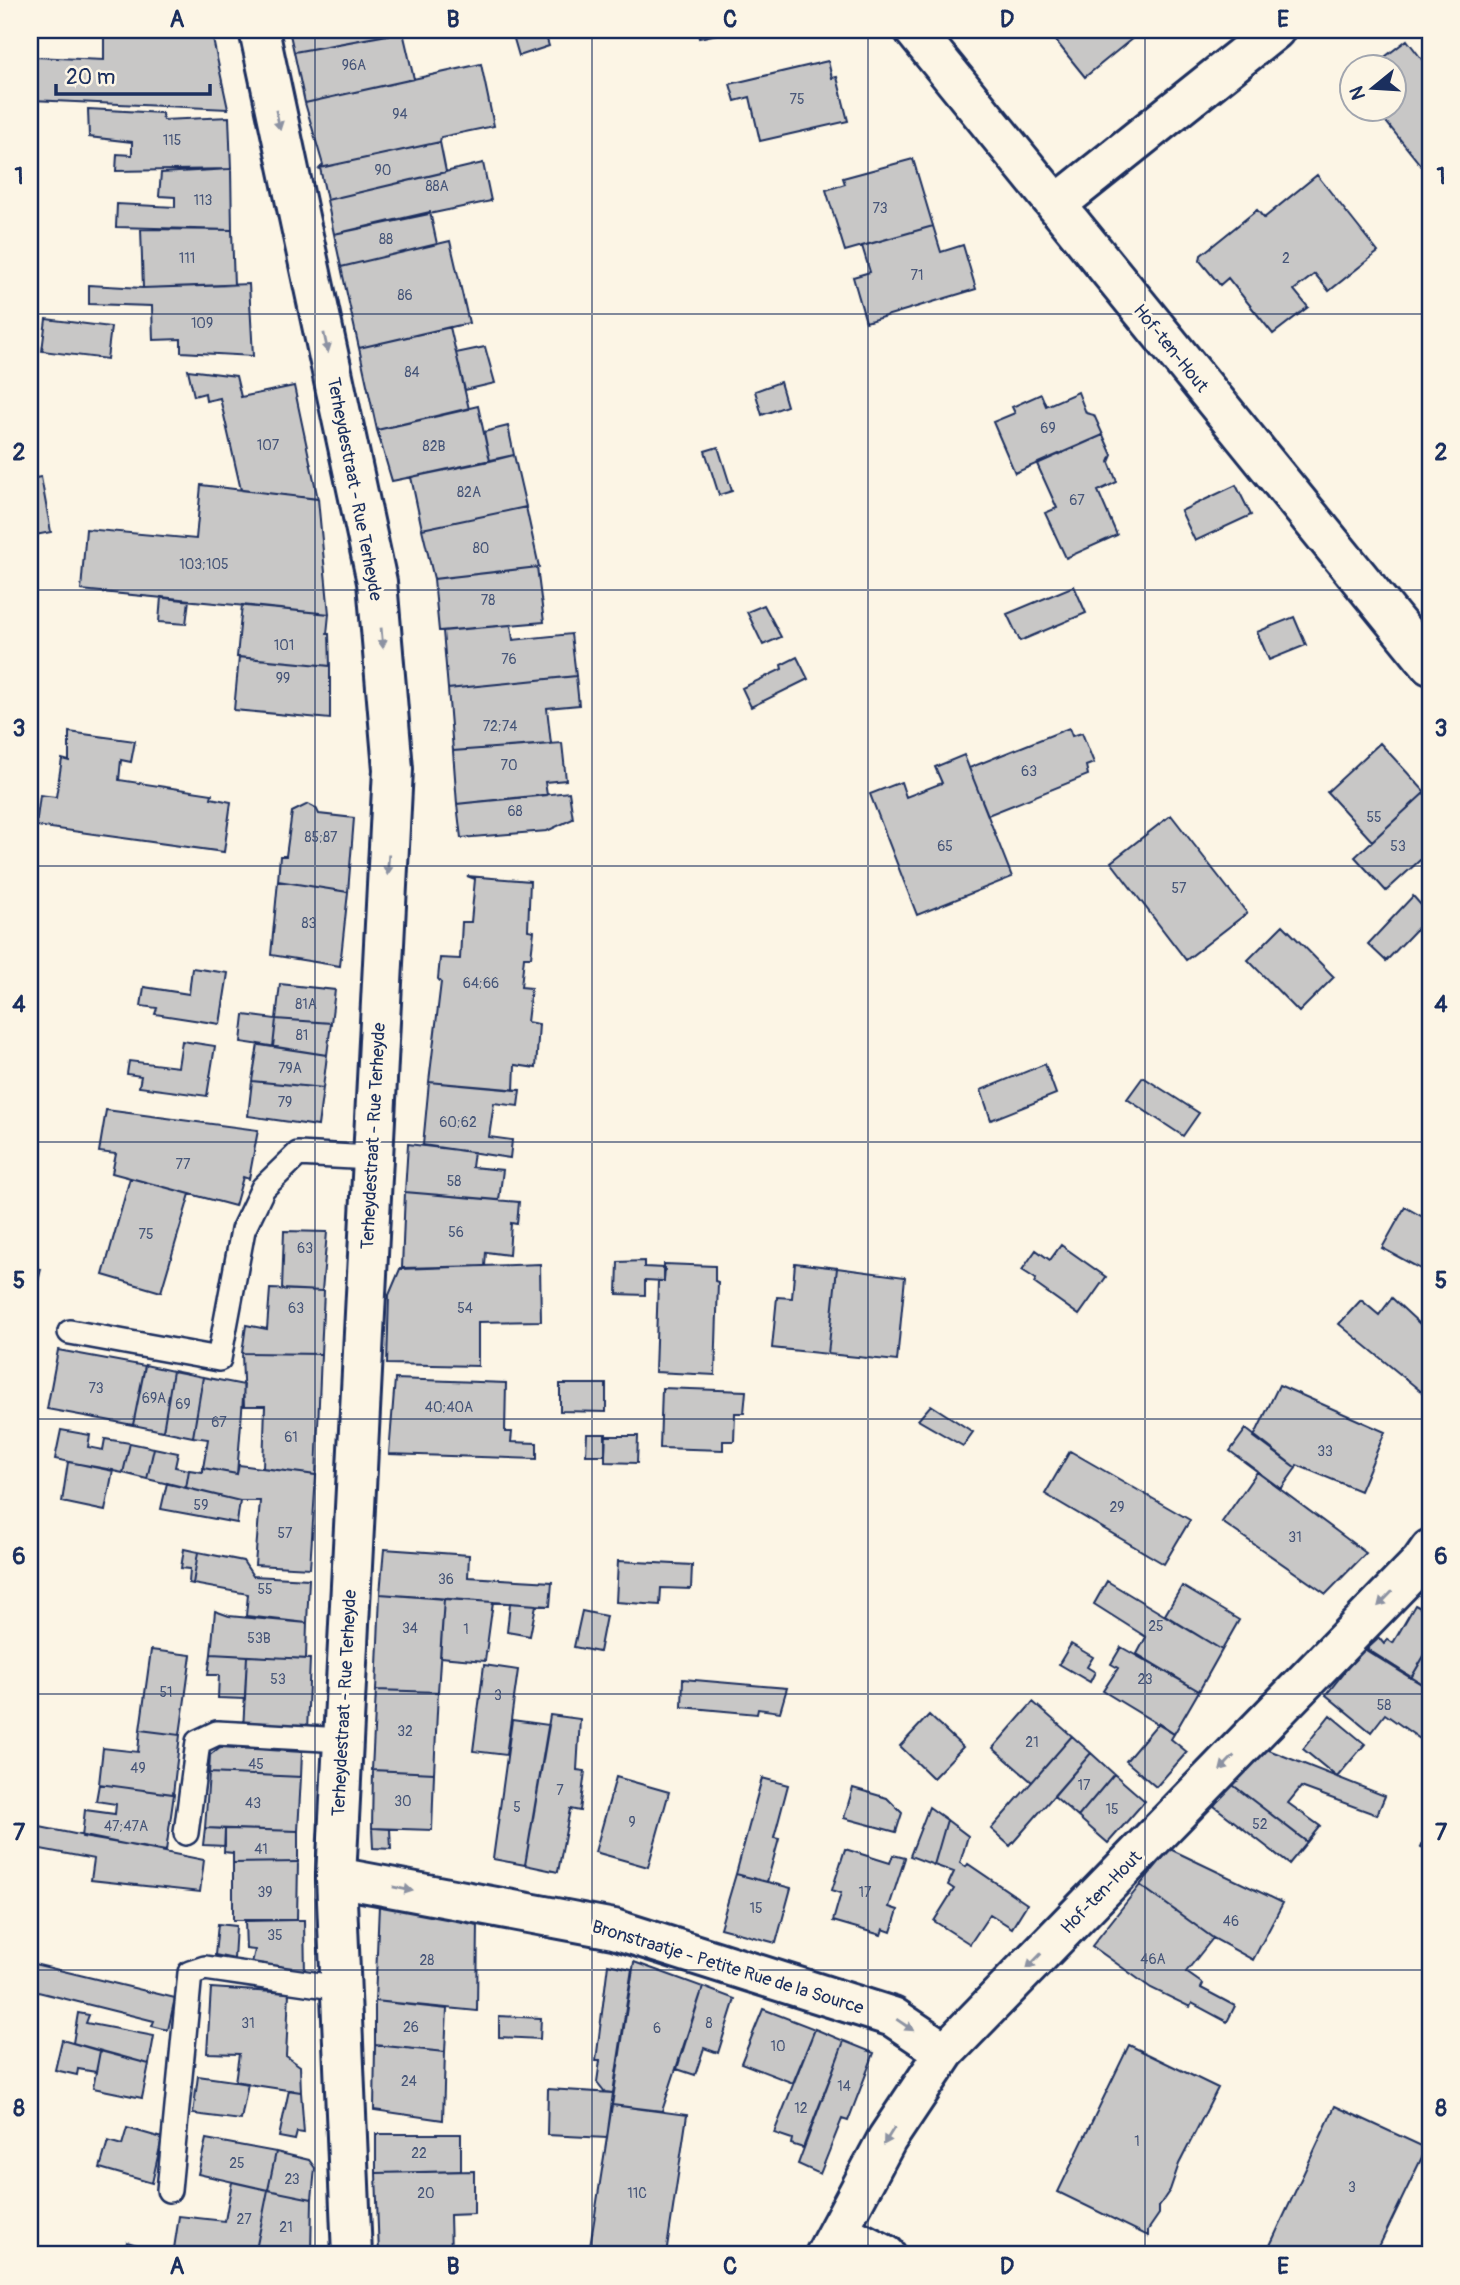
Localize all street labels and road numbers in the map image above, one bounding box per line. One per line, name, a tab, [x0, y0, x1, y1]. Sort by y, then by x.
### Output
street label: Hof-ten-Hout	[1128, 299, 1214, 398]
street label: Terheydestraat - Rue Terheyde	[322, 375, 387, 603]
street label: Terheydestraat - Rue Terheyde	[356, 1022, 391, 1250]
street label: Terheydestraat - Rue Terheyde	[327, 1589, 362, 1817]
street label: Hof-ten-Hout	[1056, 1845, 1147, 1939]
street label: Bronstraatje - Petite Rue de la Source	[589, 1915, 867, 2020]

